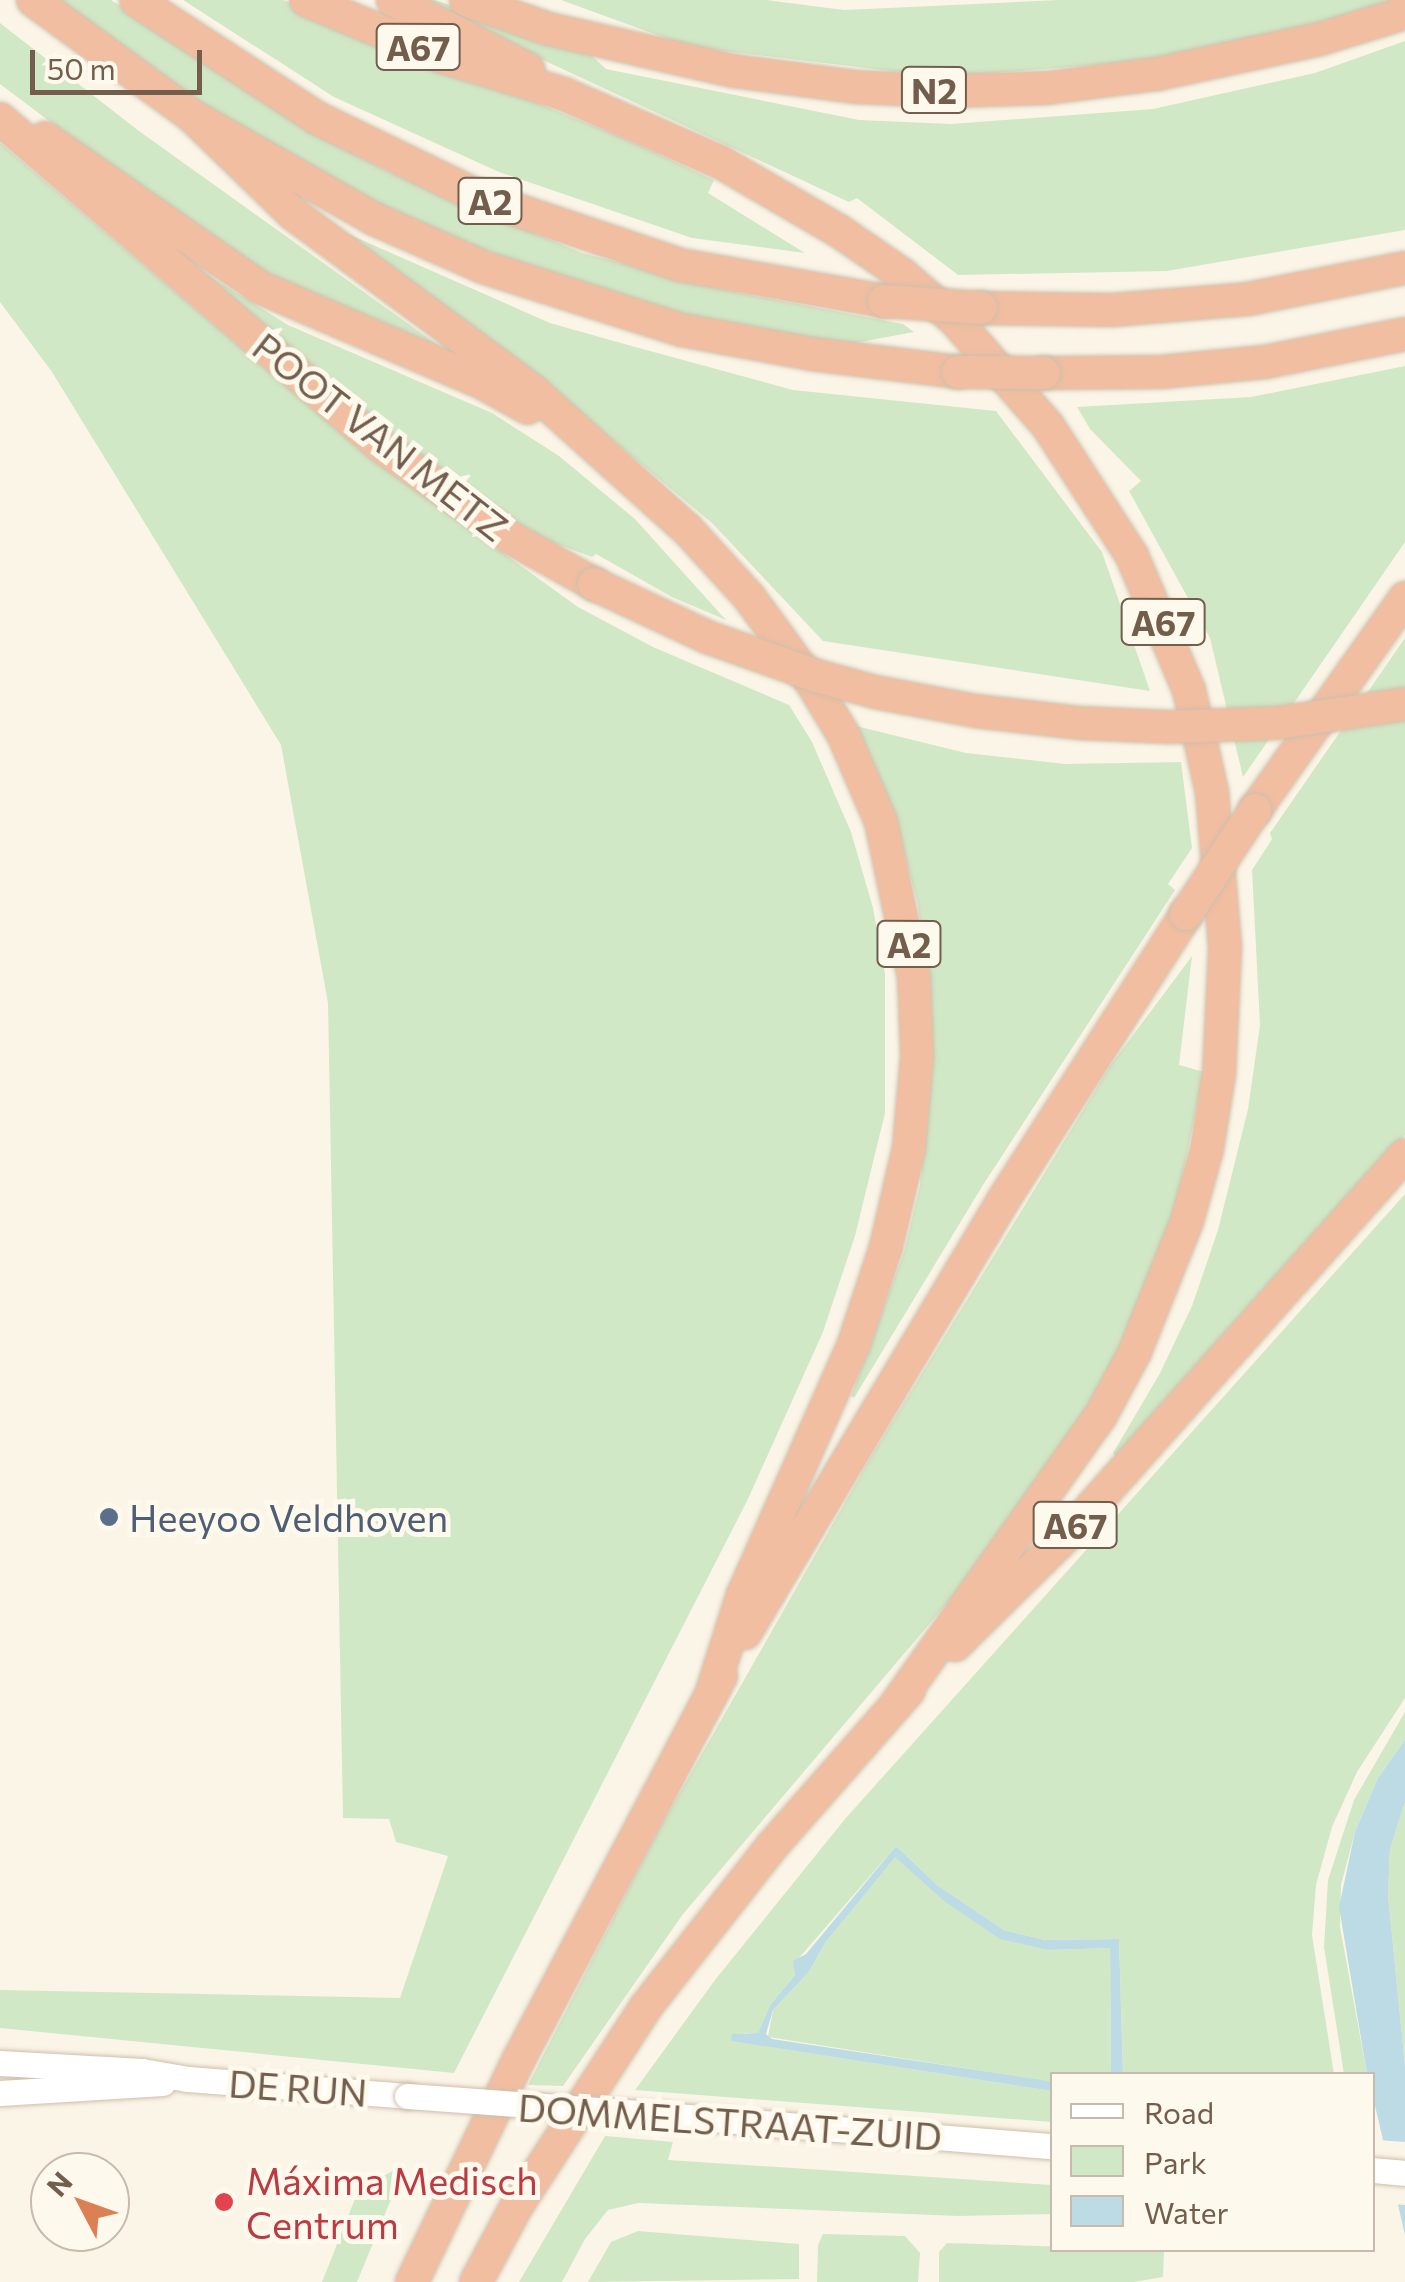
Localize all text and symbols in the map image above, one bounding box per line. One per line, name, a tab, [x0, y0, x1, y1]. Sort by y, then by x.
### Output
road number: A67	[376, 17, 460, 77]
scale bar	[35, 30, 208, 92]
text: 50 m	[47, 49, 116, 86]
road number: N2	[899, 60, 969, 120]
road number: A2	[455, 171, 525, 231]
street label: POOT VAN METZ	[245, 322, 517, 550]
road number: A67	[1120, 592, 1206, 652]
road number: A2	[874, 914, 944, 974]
place label: Heeyoo Veldhoven	[129, 1494, 448, 1540]
road number: A67	[1032, 1495, 1118, 1555]
marker: Heeyoo Veldhoven	[98, 1506, 120, 1528]
street label: DE RUN	[227, 2059, 369, 2115]
legend	[1050, 2072, 1375, 2252]
street label: DOMMELSTRAAT-ZUID	[517, 2083, 943, 2159]
text: Road	[1144, 2093, 1214, 2130]
text: Park	[1144, 2143, 1207, 2180]
north arrow	[30, 2152, 130, 2252]
place label: Máxima Medisch Centrum	[246, 2157, 538, 2246]
text: N	[39, 2165, 79, 2203]
marker: Máxima Medisch Centrum	[211, 2189, 237, 2215]
text: Water	[1144, 2193, 1229, 2230]

